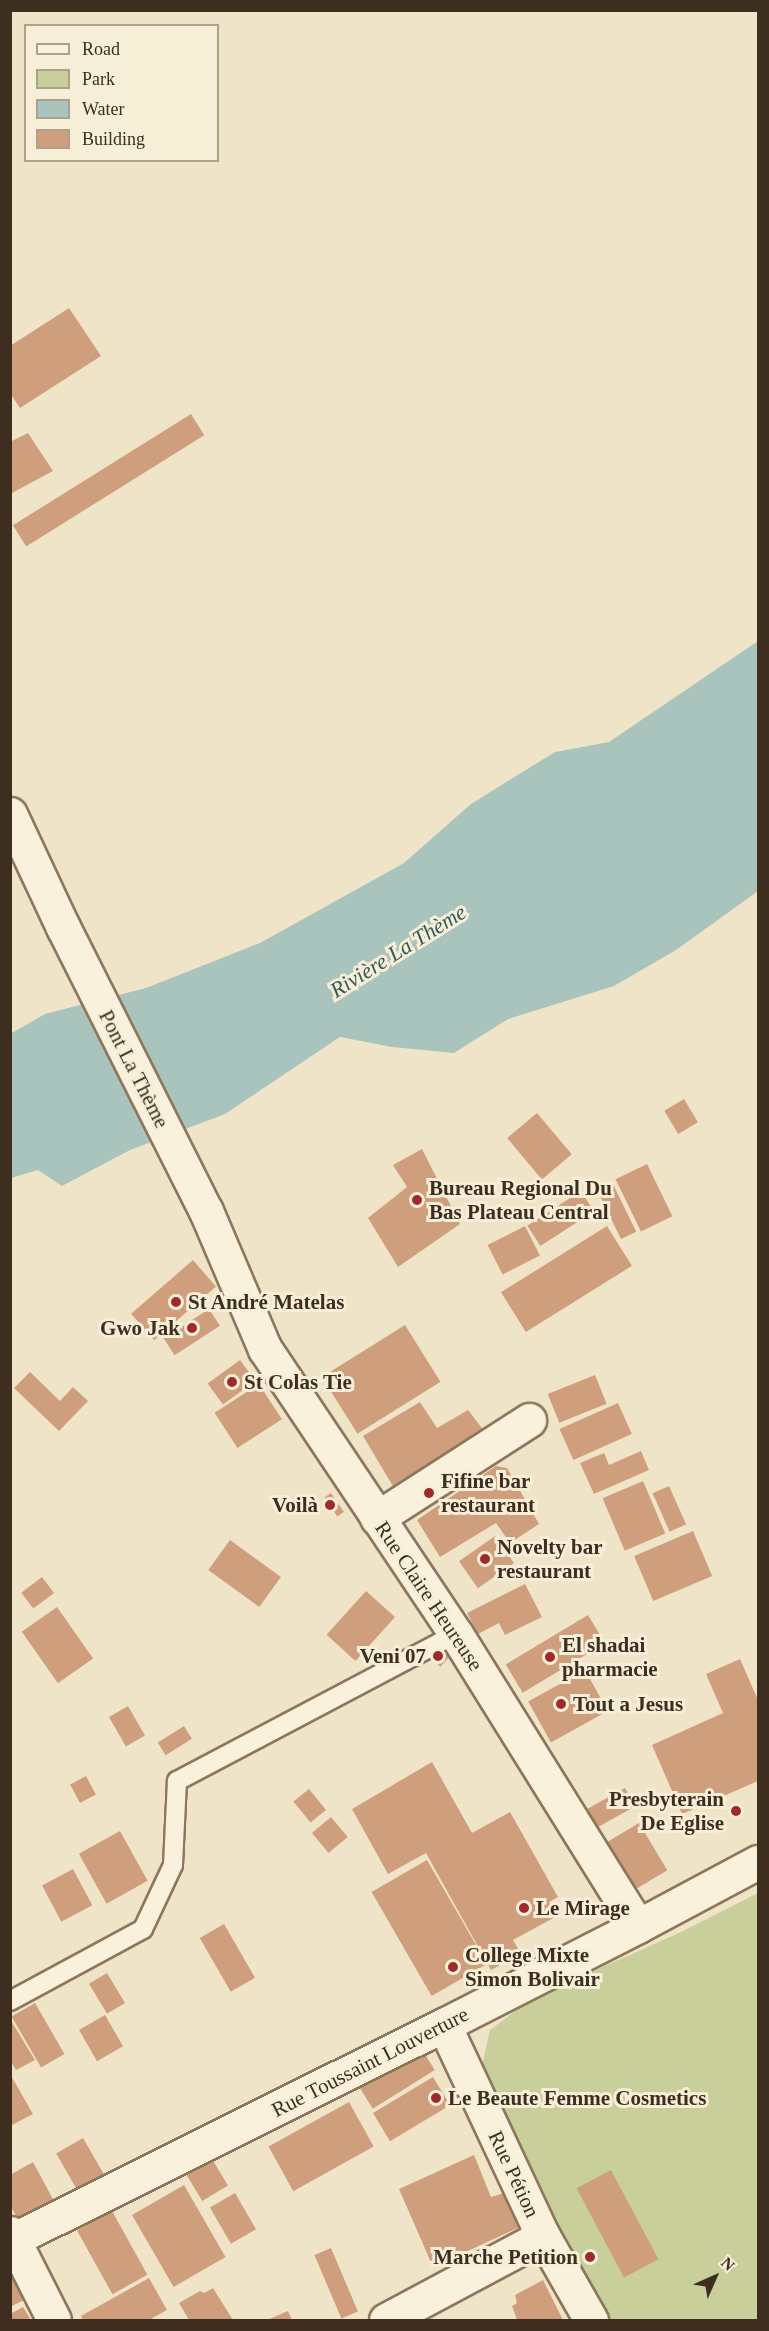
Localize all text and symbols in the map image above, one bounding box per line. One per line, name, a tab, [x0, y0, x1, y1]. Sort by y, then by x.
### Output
legend	[24, 24, 219, 162]
text: Road	[82, 39, 120, 59]
text: Park	[82, 69, 115, 89]
text: Water	[82, 99, 125, 119]
text: Building	[82, 129, 145, 149]
water label: Rivière La Thème	[325, 899, 471, 1003]
street label: Pont La Thème	[93, 1006, 175, 1132]
place label: Bureau Regional Du Bas Plateau Central	[429, 1175, 612, 1225]
marker: Bureau Regional Du Bas Plateau Central	[410, 1193, 424, 1207]
place label: St André Matelas	[188, 1289, 345, 1315]
marker: St André Matelas	[169, 1295, 183, 1309]
place label: Gwo Jak	[100, 1315, 180, 1341]
marker: Gwo Jak	[185, 1321, 199, 1335]
place label: St Colas Tie	[244, 1369, 352, 1395]
marker: St Colas Tie	[225, 1375, 239, 1389]
place label: Fifine bar restaurant	[441, 1468, 535, 1518]
marker: Fifine bar restaurant	[422, 1486, 436, 1500]
place label: Voilà	[272, 1492, 318, 1518]
marker: Voilà	[323, 1498, 337, 1512]
street label: Rue Claire Heureuse	[370, 1516, 488, 1676]
place label: Novelty bar restaurant	[497, 1534, 603, 1584]
marker: Novelty bar restaurant	[478, 1552, 492, 1566]
place label: El shadai pharmacie	[562, 1632, 658, 1682]
place label: Veni 07	[360, 1643, 426, 1669]
marker: Veni 07	[431, 1649, 445, 1663]
marker: El shadai pharmacie	[543, 1650, 557, 1664]
place label: Tout a Jesus	[573, 1691, 683, 1717]
marker: Tout a Jesus	[554, 1697, 568, 1711]
place label: Presbyterain De Eglise	[609, 1786, 724, 1836]
marker: Presbyterain De Eglise	[729, 1804, 743, 1818]
place label: Le Mirage	[536, 1895, 630, 1921]
marker: Le Mirage	[517, 1901, 531, 1915]
place label: College Mixte Simon Bolivair	[465, 1942, 600, 1992]
marker: College Mixte Simon Bolivair	[446, 1960, 460, 1974]
street label: Rue Toussaint Louverture	[267, 2001, 473, 2123]
place label: Le Beaute Femme Cosmetics	[448, 2085, 706, 2111]
marker: Le Beaute Femme Cosmetics	[429, 2091, 443, 2105]
street label: Rue Pétion	[483, 2127, 545, 2221]
place label: Marche Petition	[433, 2244, 578, 2270]
north arrow	[685, 2247, 745, 2307]
marker: Marche Petition	[583, 2250, 597, 2264]
text: N	[718, 2254, 738, 2274]

